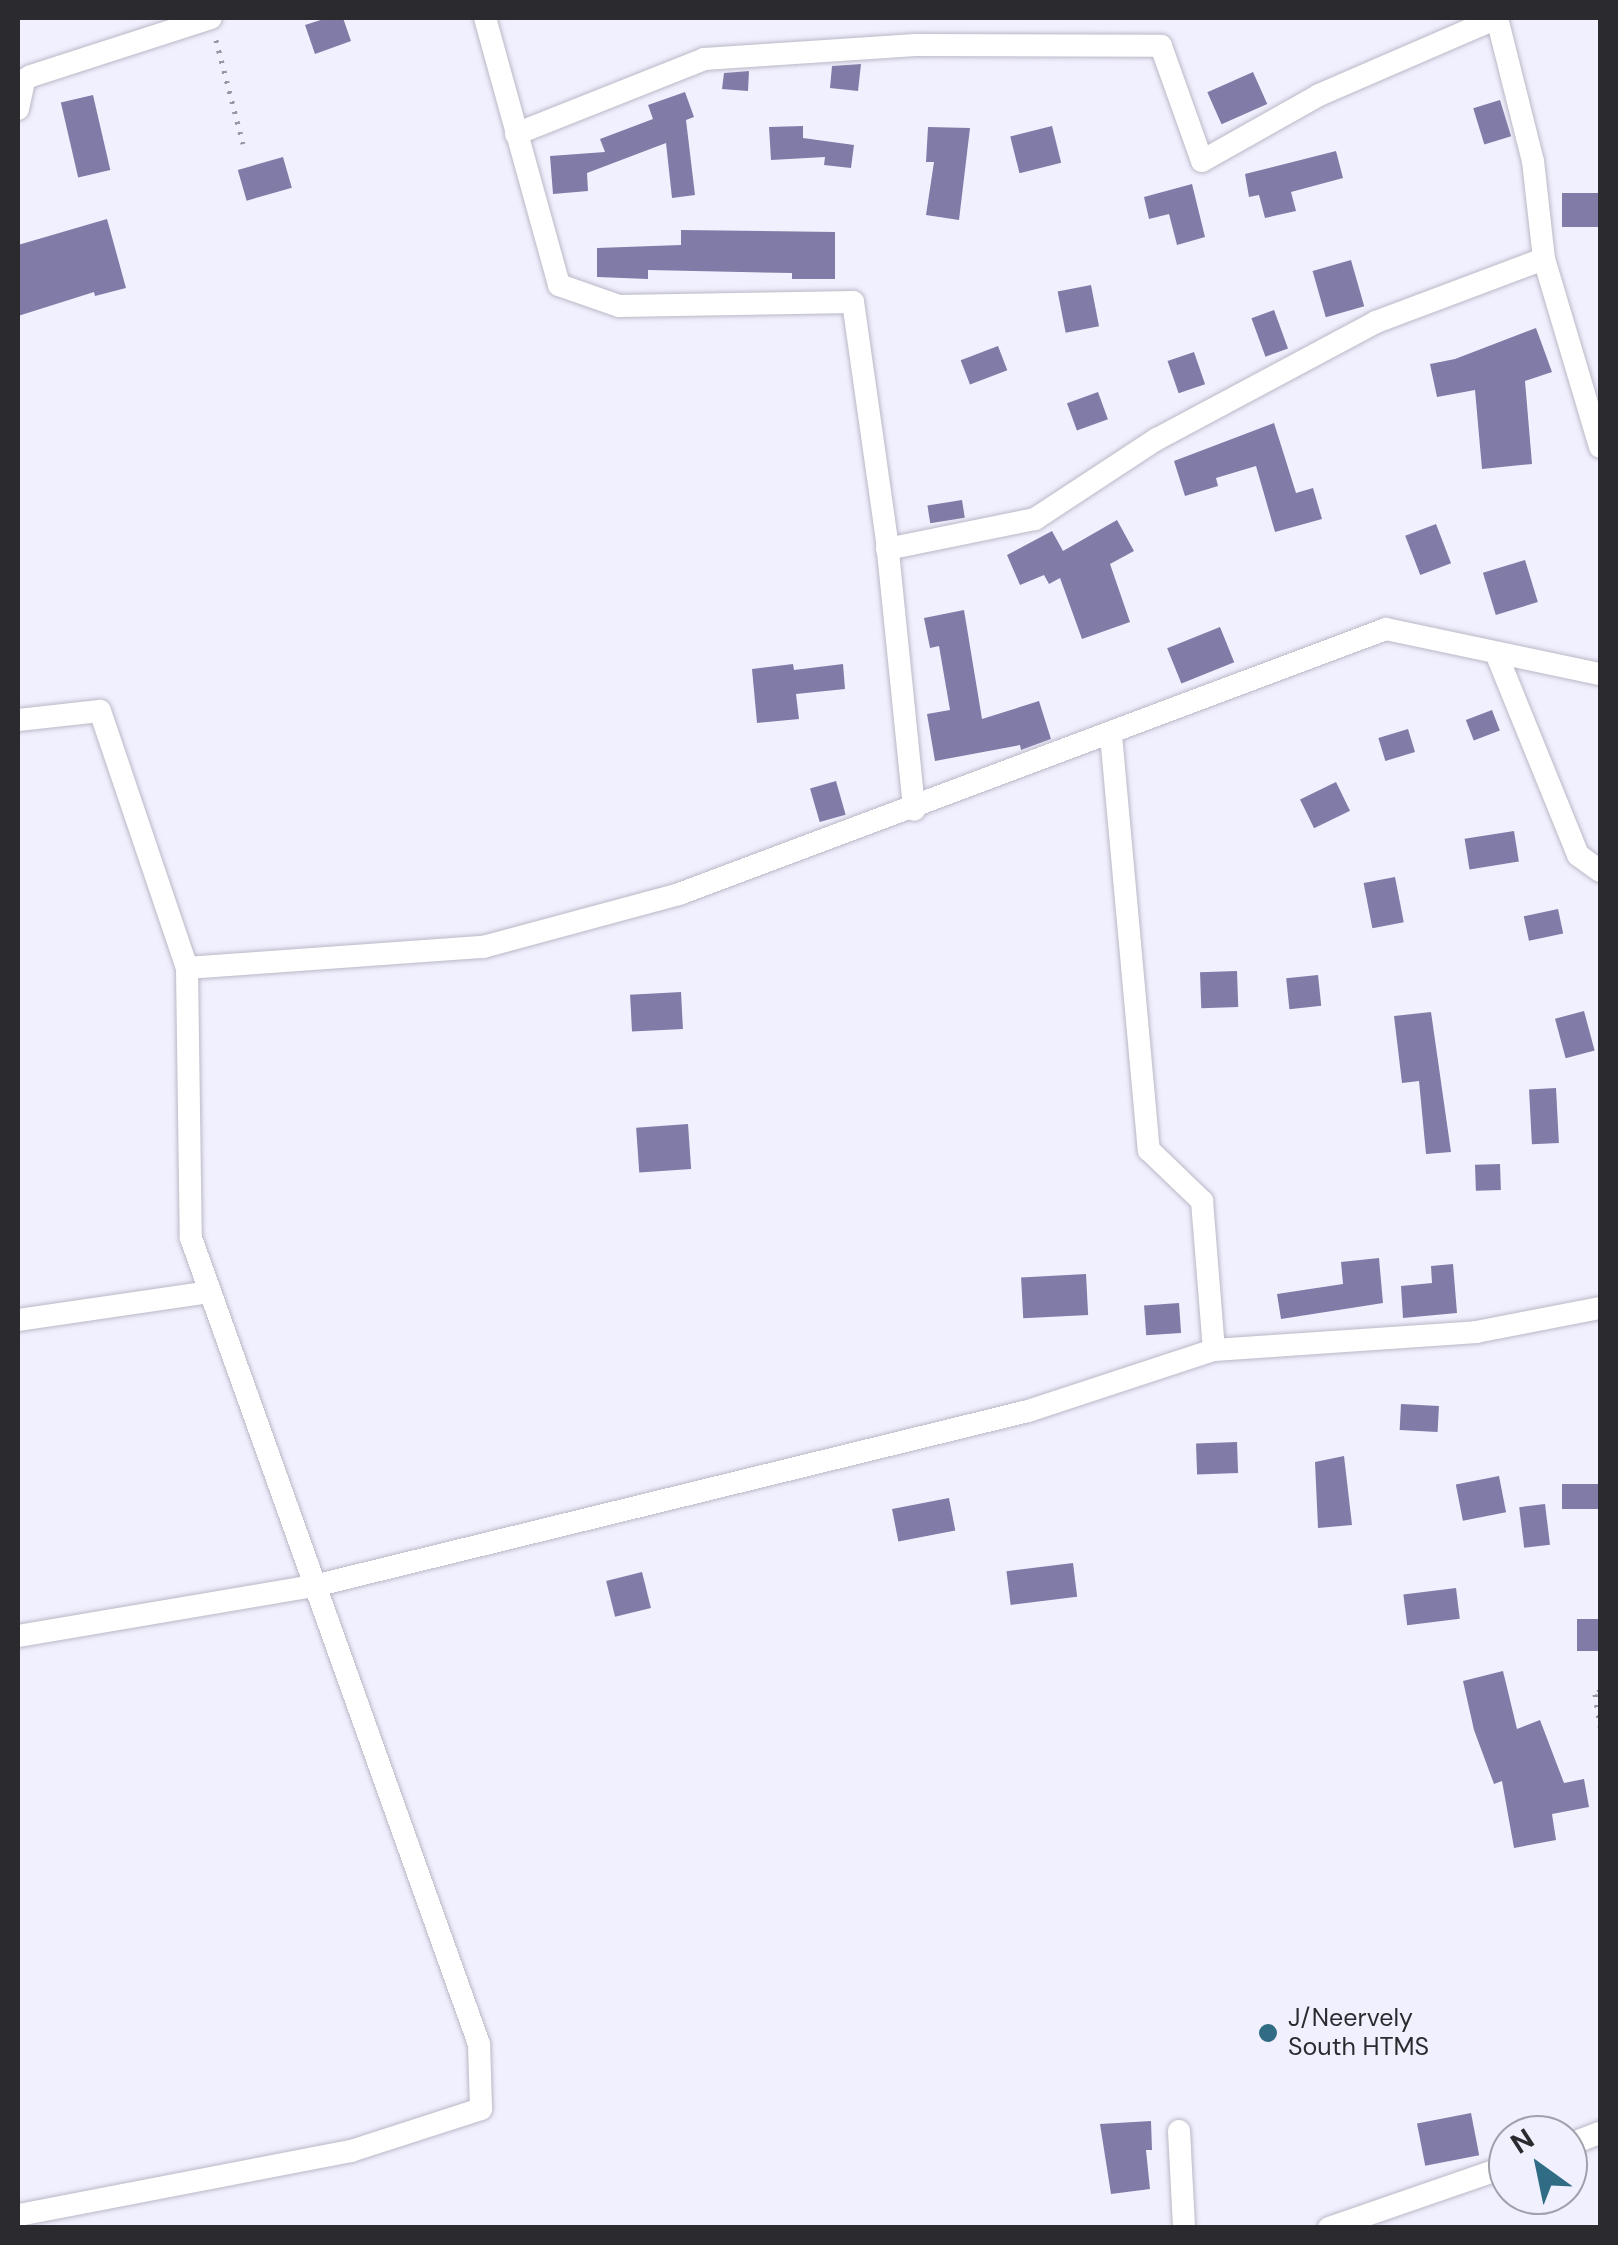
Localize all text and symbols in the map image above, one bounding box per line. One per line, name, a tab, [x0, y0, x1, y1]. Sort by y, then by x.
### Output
place label: J/Neervely South HTMS	[1288, 2004, 1429, 2063]
marker: J/Neervely South HTMS	[1257, 2022, 1279, 2044]
north arrow	[1488, 2115, 1588, 2215]
text: N	[1504, 2120, 1541, 2162]

